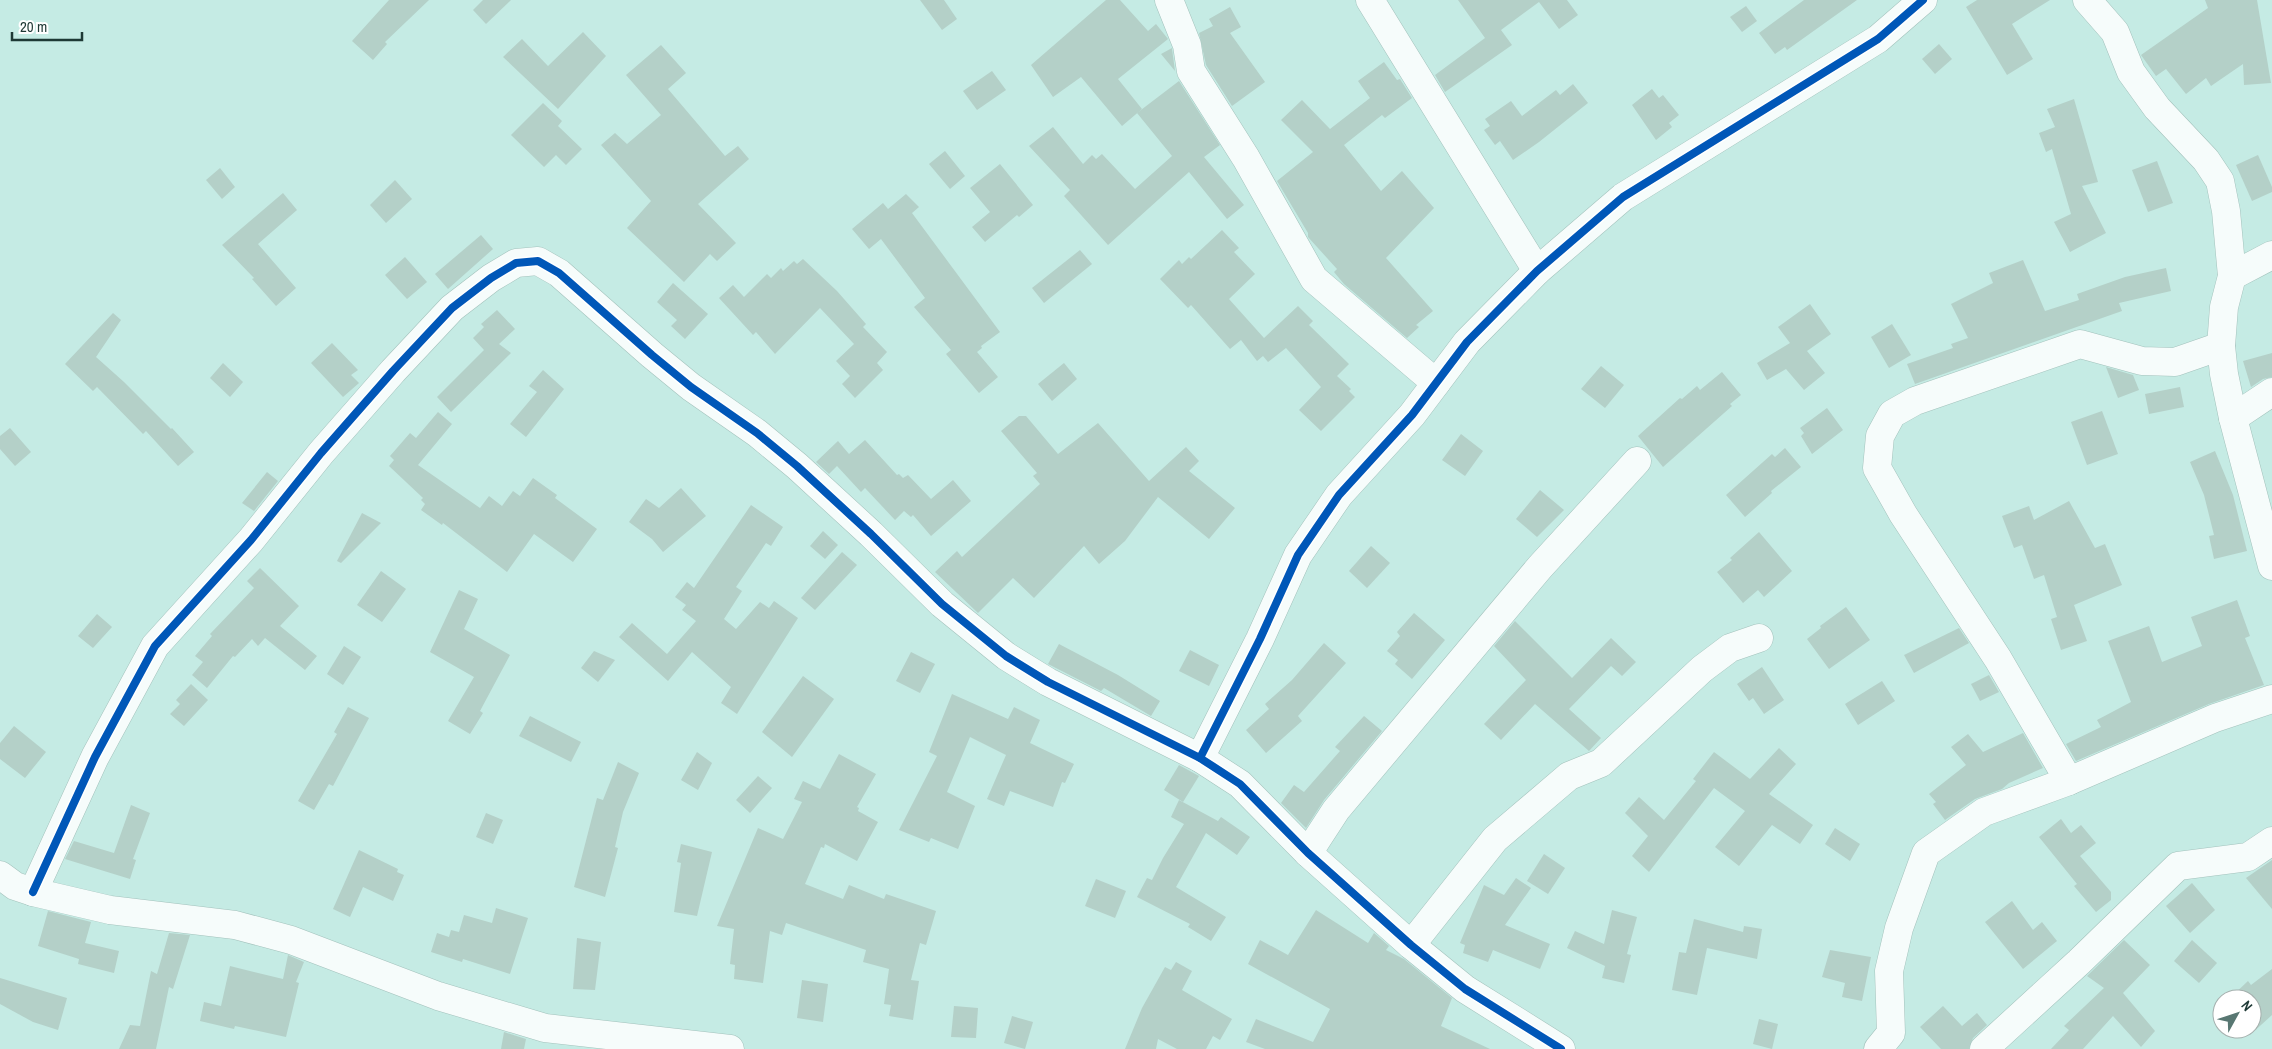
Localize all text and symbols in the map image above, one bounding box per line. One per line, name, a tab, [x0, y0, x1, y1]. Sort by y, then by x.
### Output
scale bar	[12, 10, 82, 42]
text: 20 m	[20, 16, 47, 37]
north arrow	[2212, 989, 2262, 1039]
text: N	[2237, 997, 2257, 1015]

